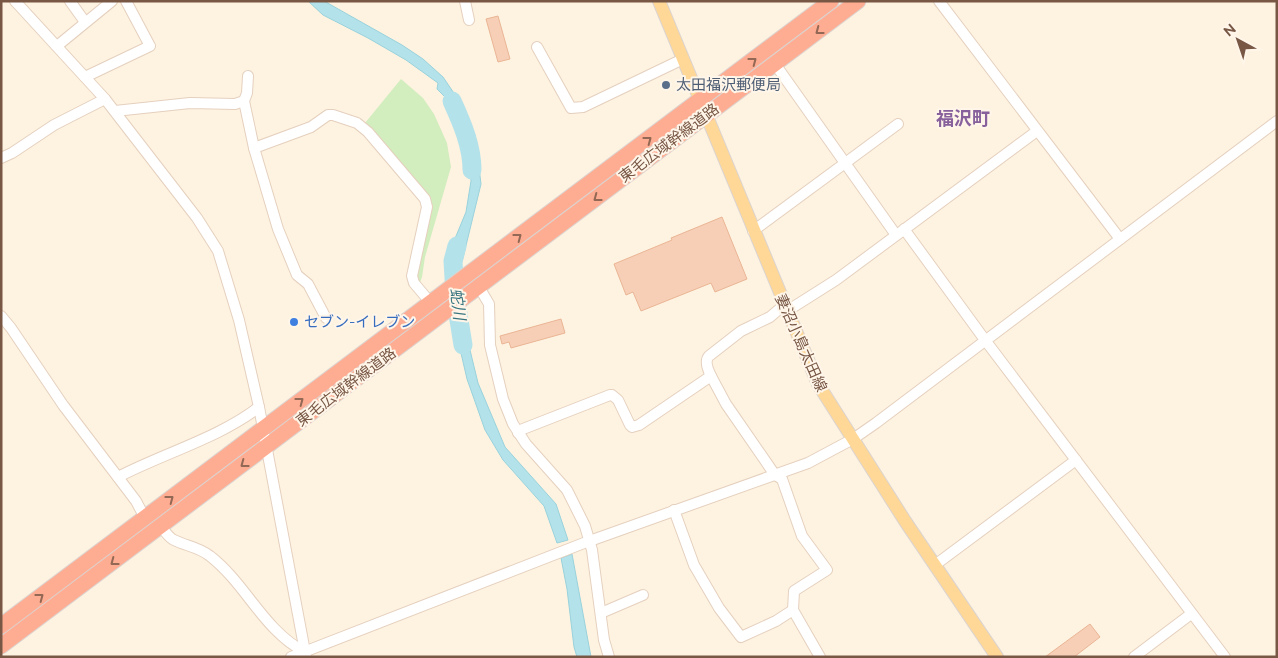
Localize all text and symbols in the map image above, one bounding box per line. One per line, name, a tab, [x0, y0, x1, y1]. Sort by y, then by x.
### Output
north arrow	[1213, 15, 1263, 65]
text: N	[1220, 20, 1239, 40]
one-way arrow	[816, 25, 825, 33]
one-way arrow	[747, 58, 756, 66]
place label: 太田福沢郵便局	[676, 76, 781, 94]
marker: 太田福沢郵便局	[660, 79, 672, 91]
street label: 東毛広域幹線道路	[616, 100, 722, 186]
district label: 福沢町	[936, 108, 990, 129]
one-way arrow	[642, 137, 652, 146]
one-way arrow	[594, 192, 603, 200]
one-way arrow	[512, 234, 522, 243]
water label: 蛇川	[447, 287, 470, 323]
street label: 妻沼小島太田線	[771, 291, 831, 395]
place label: セブン-イレブン	[304, 313, 415, 331]
marker: セブン-イレブン	[288, 316, 300, 328]
street label: 東毛広域幹線道路	[293, 344, 399, 430]
one-way arrow	[294, 398, 304, 407]
one-way arrow	[240, 458, 250, 467]
one-way arrow	[164, 496, 174, 505]
one-way arrow	[111, 556, 120, 564]
one-way arrow	[34, 594, 43, 602]

